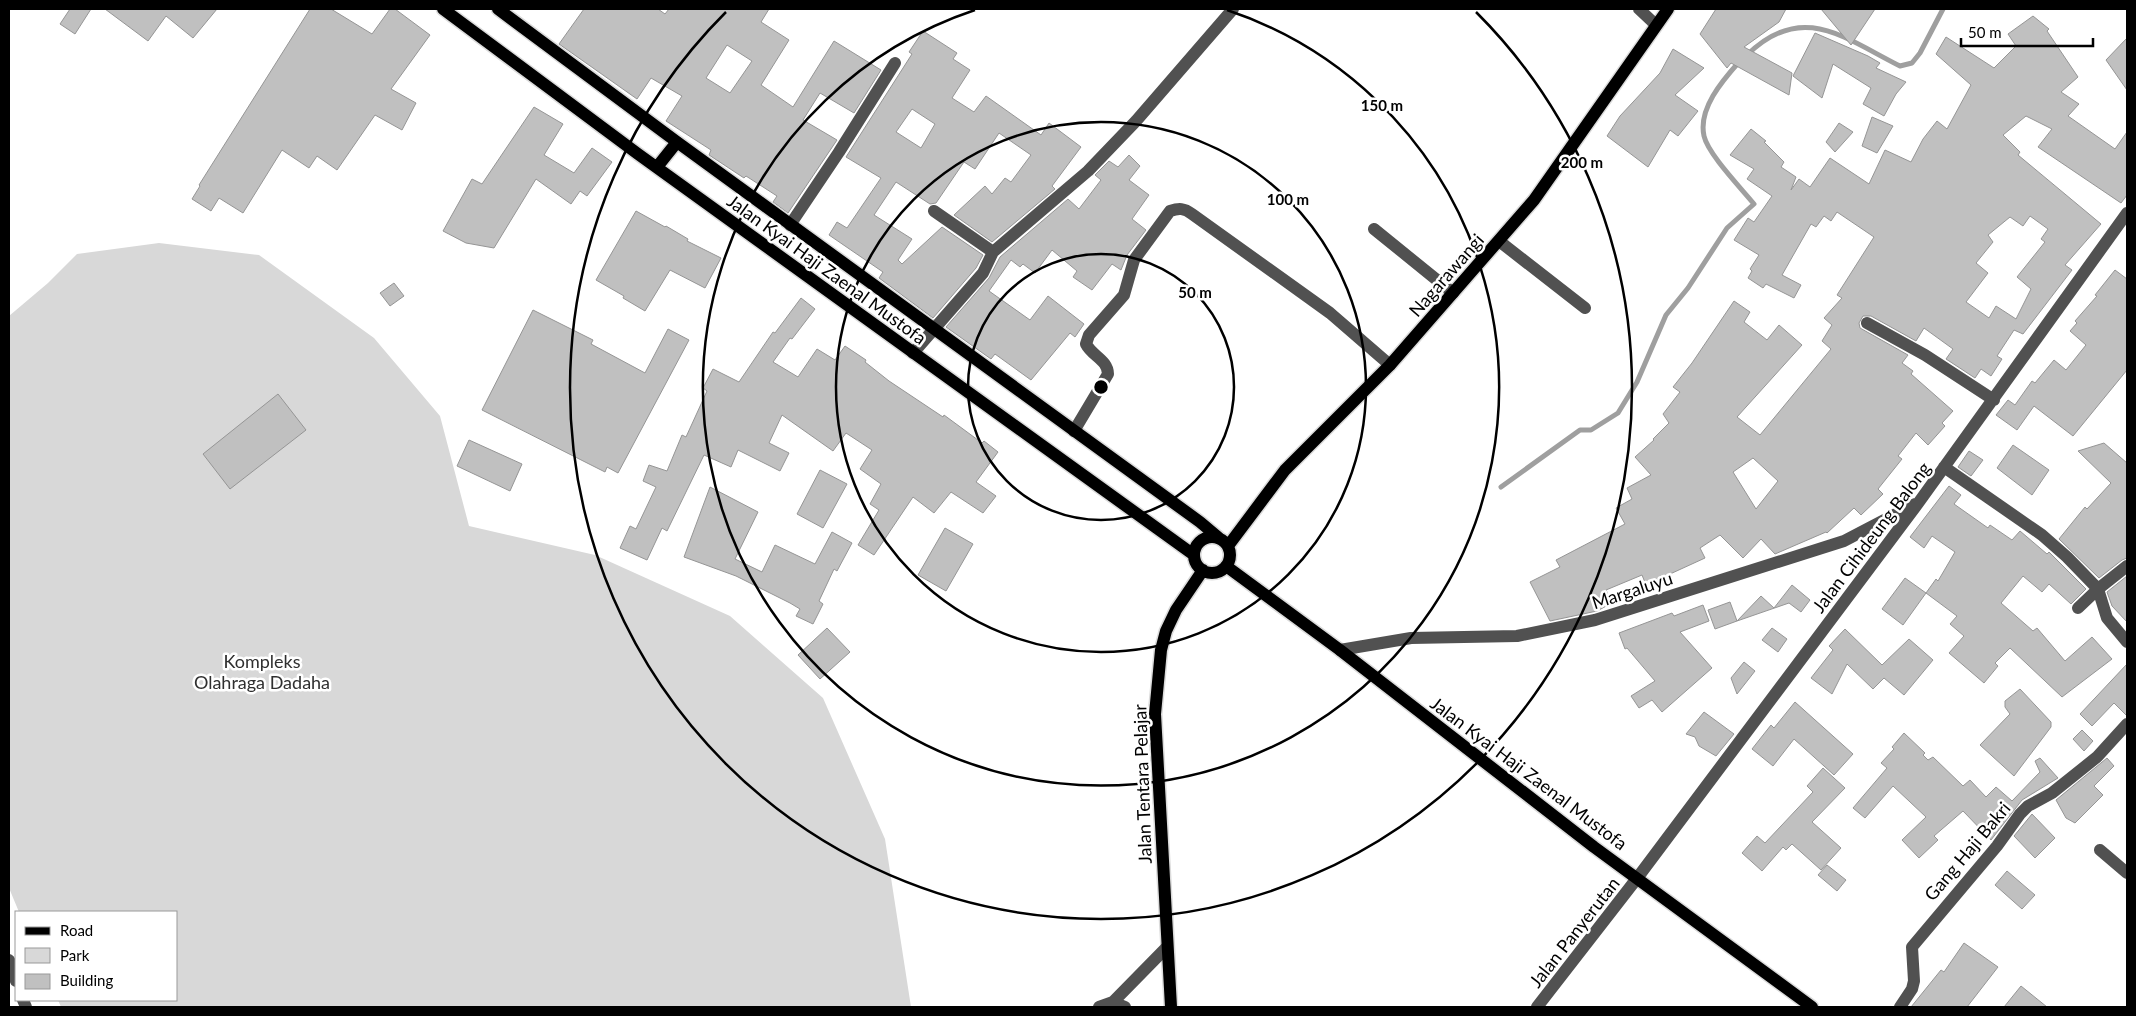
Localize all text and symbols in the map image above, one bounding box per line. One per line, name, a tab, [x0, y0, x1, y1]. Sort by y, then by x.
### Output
scale bar	[1961, 15, 2094, 47]
text: 50 m	[1968, 23, 2002, 41]
text: 150 m	[1361, 96, 1403, 114]
text: 200 m	[1561, 153, 1603, 171]
street label: Jalan Kyai Haji Zaenal Mustofa	[723, 189, 931, 349]
text: 100 m	[1267, 190, 1309, 208]
street label: Nagarawangi	[1404, 229, 1488, 321]
text: 50 m	[1178, 283, 1212, 301]
centre of rings	[1092, 378, 1110, 396]
street label: Jalan Cihideung Balong	[1807, 457, 1935, 617]
street label: Margaluyu	[1589, 567, 1675, 613]
park label: Kompleks Olahraga Dadaha	[194, 650, 330, 693]
street label: Jalan Kyai Haji Zaenal Mustofa	[1426, 692, 1632, 854]
street label: Jalan Tentara Pelajar	[1128, 703, 1156, 864]
street label: Gang Haji Bakri	[1919, 797, 2015, 905]
street label: Jalan Panyerutan	[1524, 872, 1624, 992]
legend	[15, 911, 178, 1001]
text: Road	[60, 921, 93, 939]
text: Park	[60, 946, 90, 964]
text: Building	[60, 971, 113, 989]

